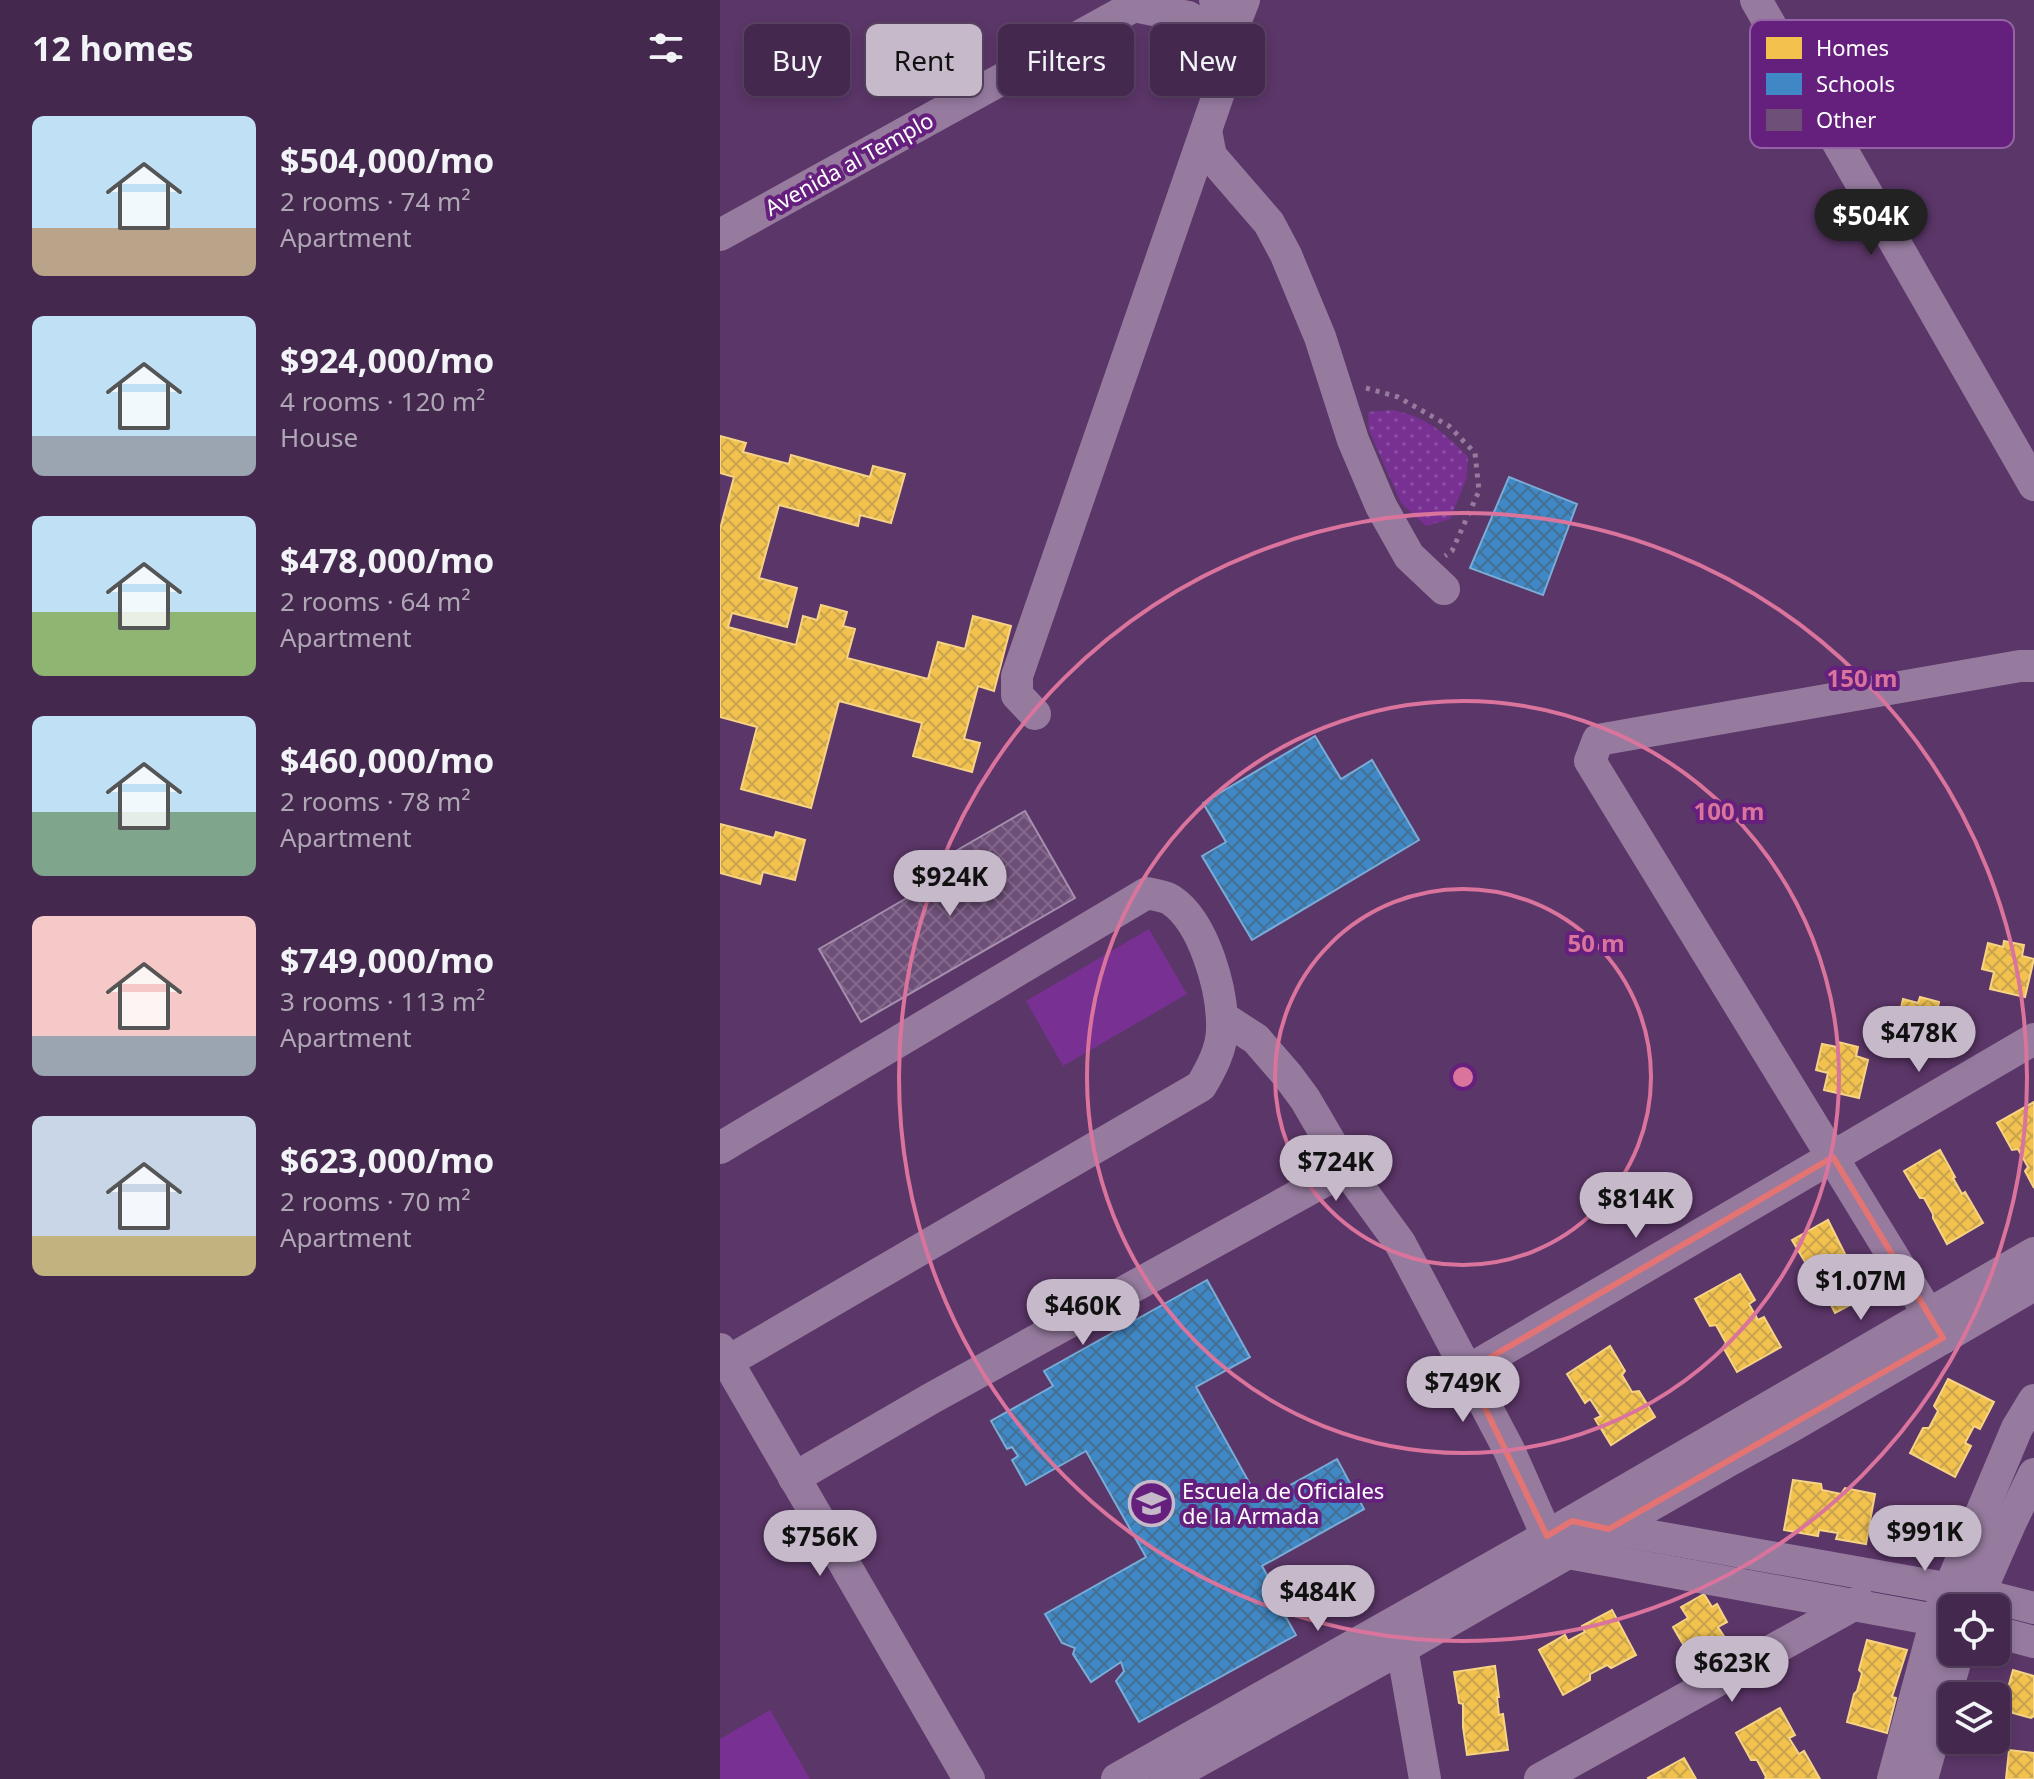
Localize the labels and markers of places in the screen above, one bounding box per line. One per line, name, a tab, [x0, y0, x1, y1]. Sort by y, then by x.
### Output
pin: $504K	[1815, 189, 1927, 257]
pin: $924K	[894, 850, 1006, 918]
pin: $478K	[1863, 1006, 1975, 1074]
centre of rings	[1449, 1063, 1477, 1091]
pin: $724K	[1280, 1135, 1392, 1203]
pin: $814K	[1580, 1172, 1692, 1240]
pin: $1.07M	[1796, 1254, 1926, 1322]
pin: $460K	[1027, 1279, 1139, 1347]
pin: $749K	[1407, 1356, 1519, 1424]
place label: Escuela de Oficiales de la Armada	[1182, 1475, 1384, 1530]
school or university icon: Escuela de Oficiales de la Armada	[1127, 1480, 1175, 1528]
pin: $991K	[1869, 1505, 1981, 1573]
pin: $756K	[764, 1510, 876, 1578]
pin: $484K	[1262, 1565, 1374, 1633]
pin: $623K	[1676, 1636, 1788, 1704]

